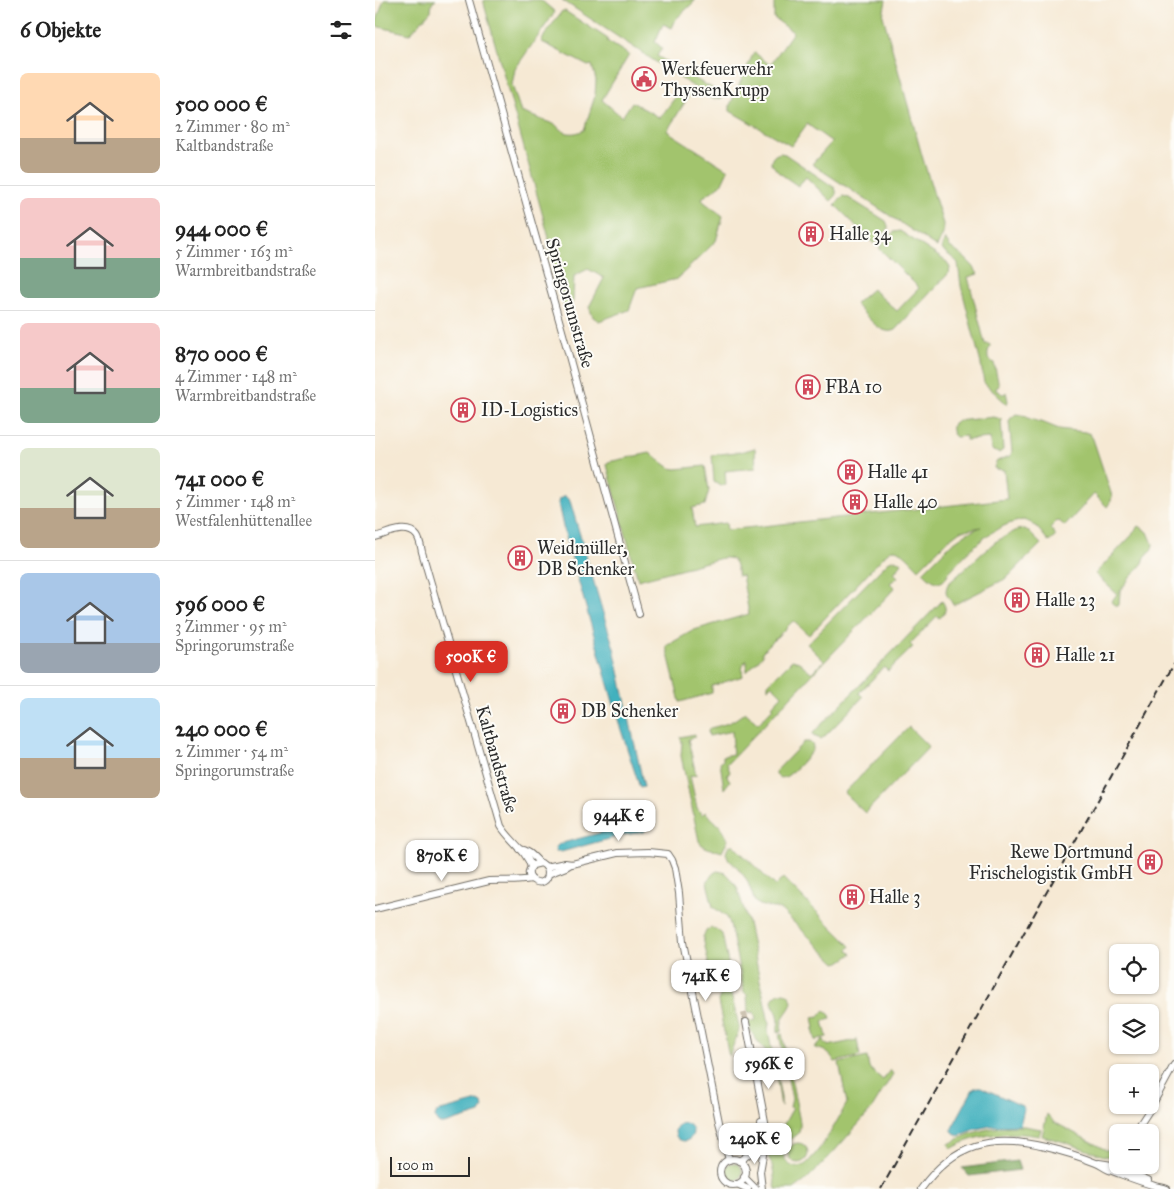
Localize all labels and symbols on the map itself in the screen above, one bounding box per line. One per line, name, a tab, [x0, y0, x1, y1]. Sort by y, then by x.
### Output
place label: Werkfeuerwehr ThyssenKrupp	[661, 58, 773, 101]
public building icon: Werkfeuerwehr ThyssenKrupp	[631, 66, 657, 92]
building icon: Halle 34	[798, 221, 824, 247]
place label: Halle 34	[829, 223, 891, 245]
street label: Springorumstraße	[540, 236, 599, 371]
building icon: FBA 10	[795, 374, 821, 400]
place label: FBA 10	[825, 376, 882, 398]
building icon: ID-Logistics	[450, 397, 476, 423]
place label: ID-Logistics	[481, 399, 578, 422]
building icon: Halle 41	[837, 459, 863, 485]
place label: Halle 41	[867, 461, 928, 483]
building icon: Halle 40	[842, 489, 868, 515]
place label: Halle 40	[873, 491, 938, 513]
place label: Weidmüller, DB Schenker	[537, 537, 635, 580]
building icon: Weidmüller, DB Schenker	[507, 545, 533, 571]
building icon: Halle 23	[1004, 587, 1030, 613]
place label: Halle 23	[1035, 589, 1095, 611]
pin: 500K €	[430, 640, 512, 683]
building icon: Halle 21	[1024, 642, 1050, 668]
place label: Halle 21	[1055, 644, 1115, 666]
building icon: DB Schenker	[550, 698, 576, 724]
place label: DB Schenker	[581, 700, 679, 722]
street label: Kaltbandstraße	[471, 703, 523, 815]
pin: 944K €	[578, 800, 660, 842]
pin: 870K €	[401, 840, 483, 882]
place label: Rewe Dortmund Frischelogistik GmbH	[969, 841, 1133, 885]
building icon: Rewe Dortmund Frischelogistik GmbH	[1137, 849, 1163, 875]
building icon: Halle 3	[839, 884, 865, 910]
place label: Halle 3	[869, 886, 920, 908]
pin: 741K €	[665, 960, 747, 1002]
pin: 596K €	[728, 1048, 810, 1090]
pin: 240K €	[714, 1122, 796, 1165]
scale bar	[390, 1154, 470, 1177]

